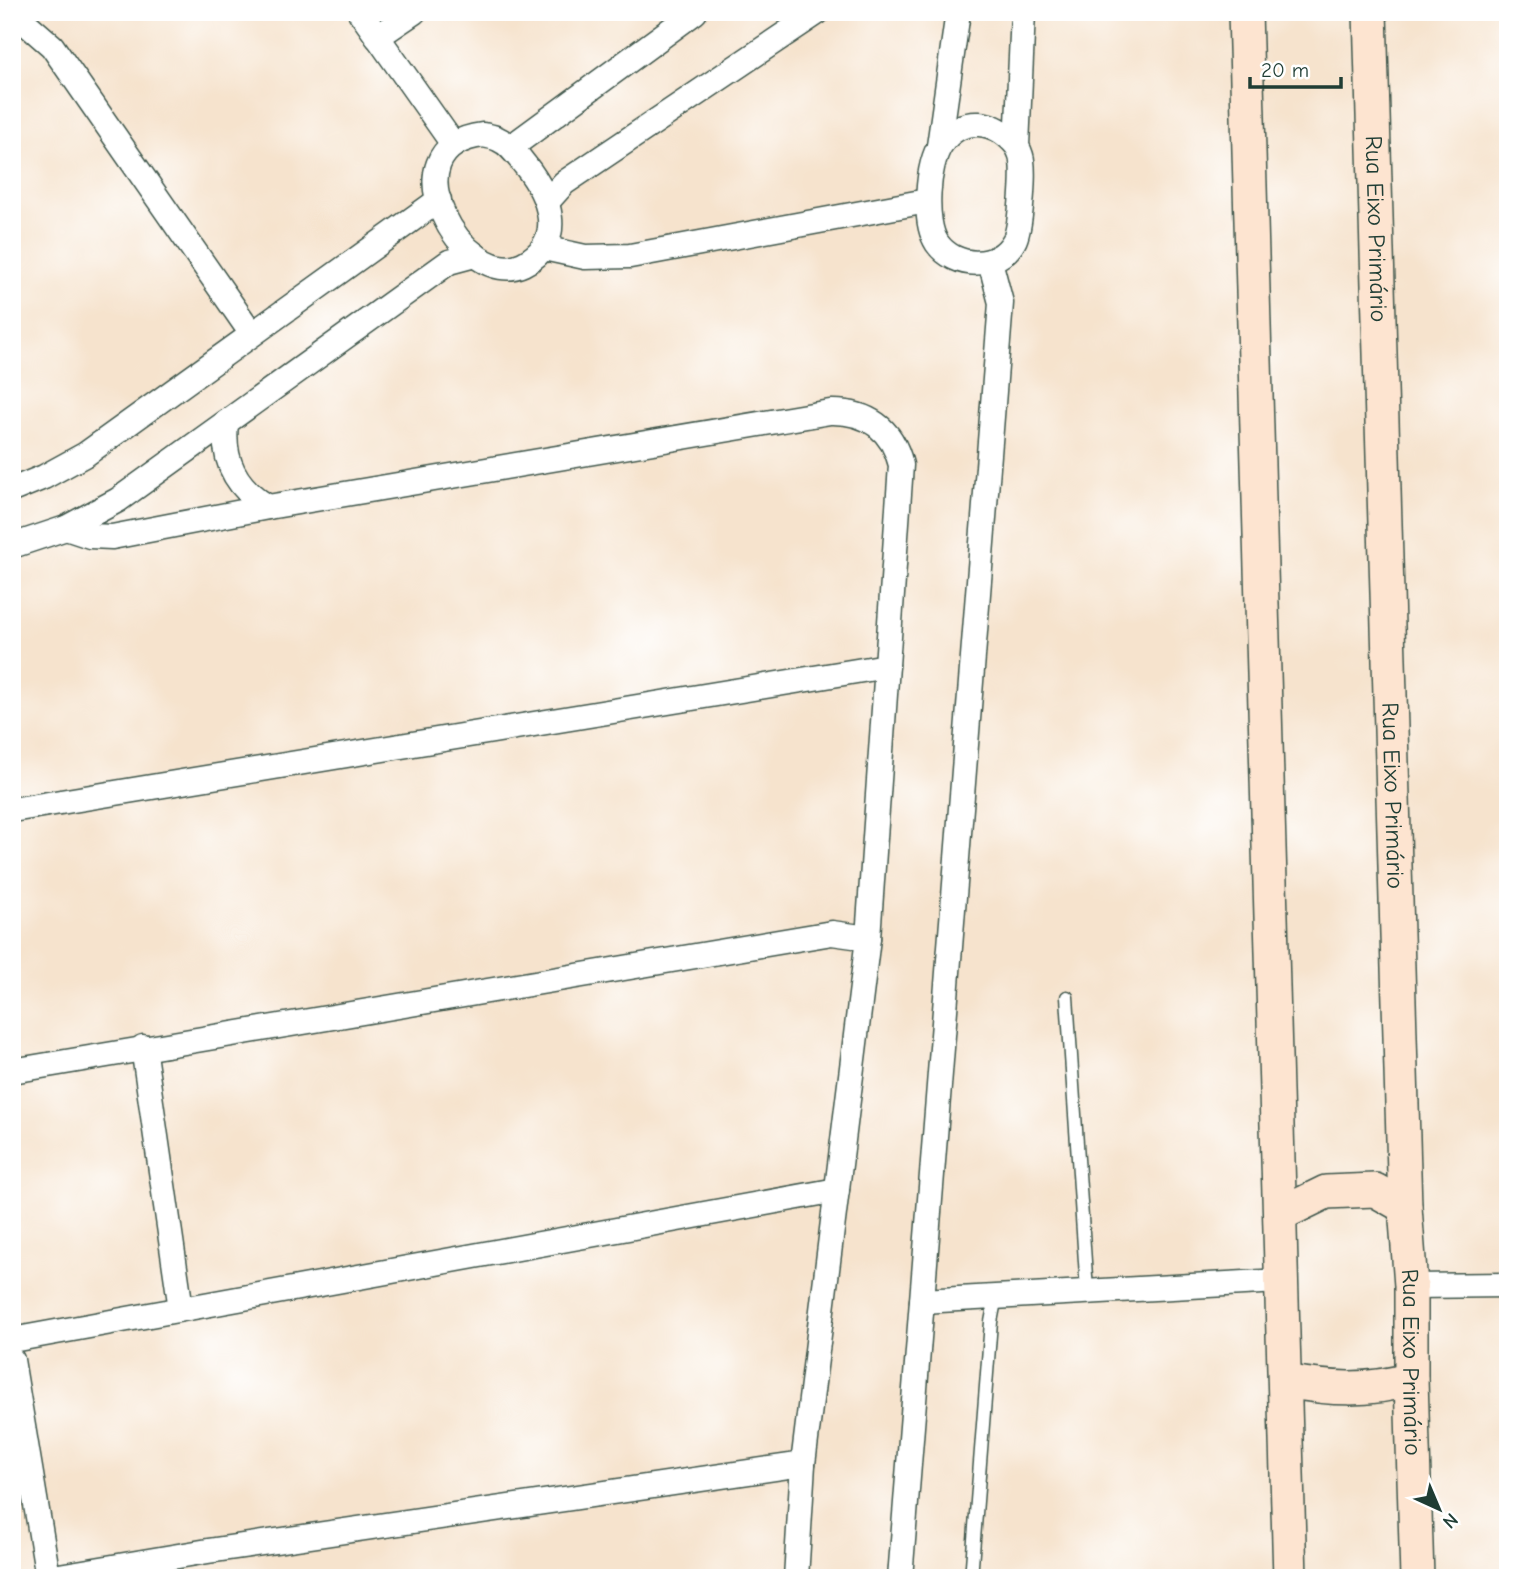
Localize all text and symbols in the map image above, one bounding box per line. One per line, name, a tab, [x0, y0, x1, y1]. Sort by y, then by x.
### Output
scale bar	[1250, 46, 1342, 90]
text: 20 m	[1261, 58, 1309, 82]
street label: Rua Eixo Primário	[1360, 135, 1393, 323]
street label: Rua Eixo Primário	[1376, 702, 1410, 889]
street label: Rua Eixo Primário	[1396, 1268, 1427, 1456]
north arrow	[1404, 1474, 1474, 1544]
text: N	[1438, 1508, 1462, 1533]

